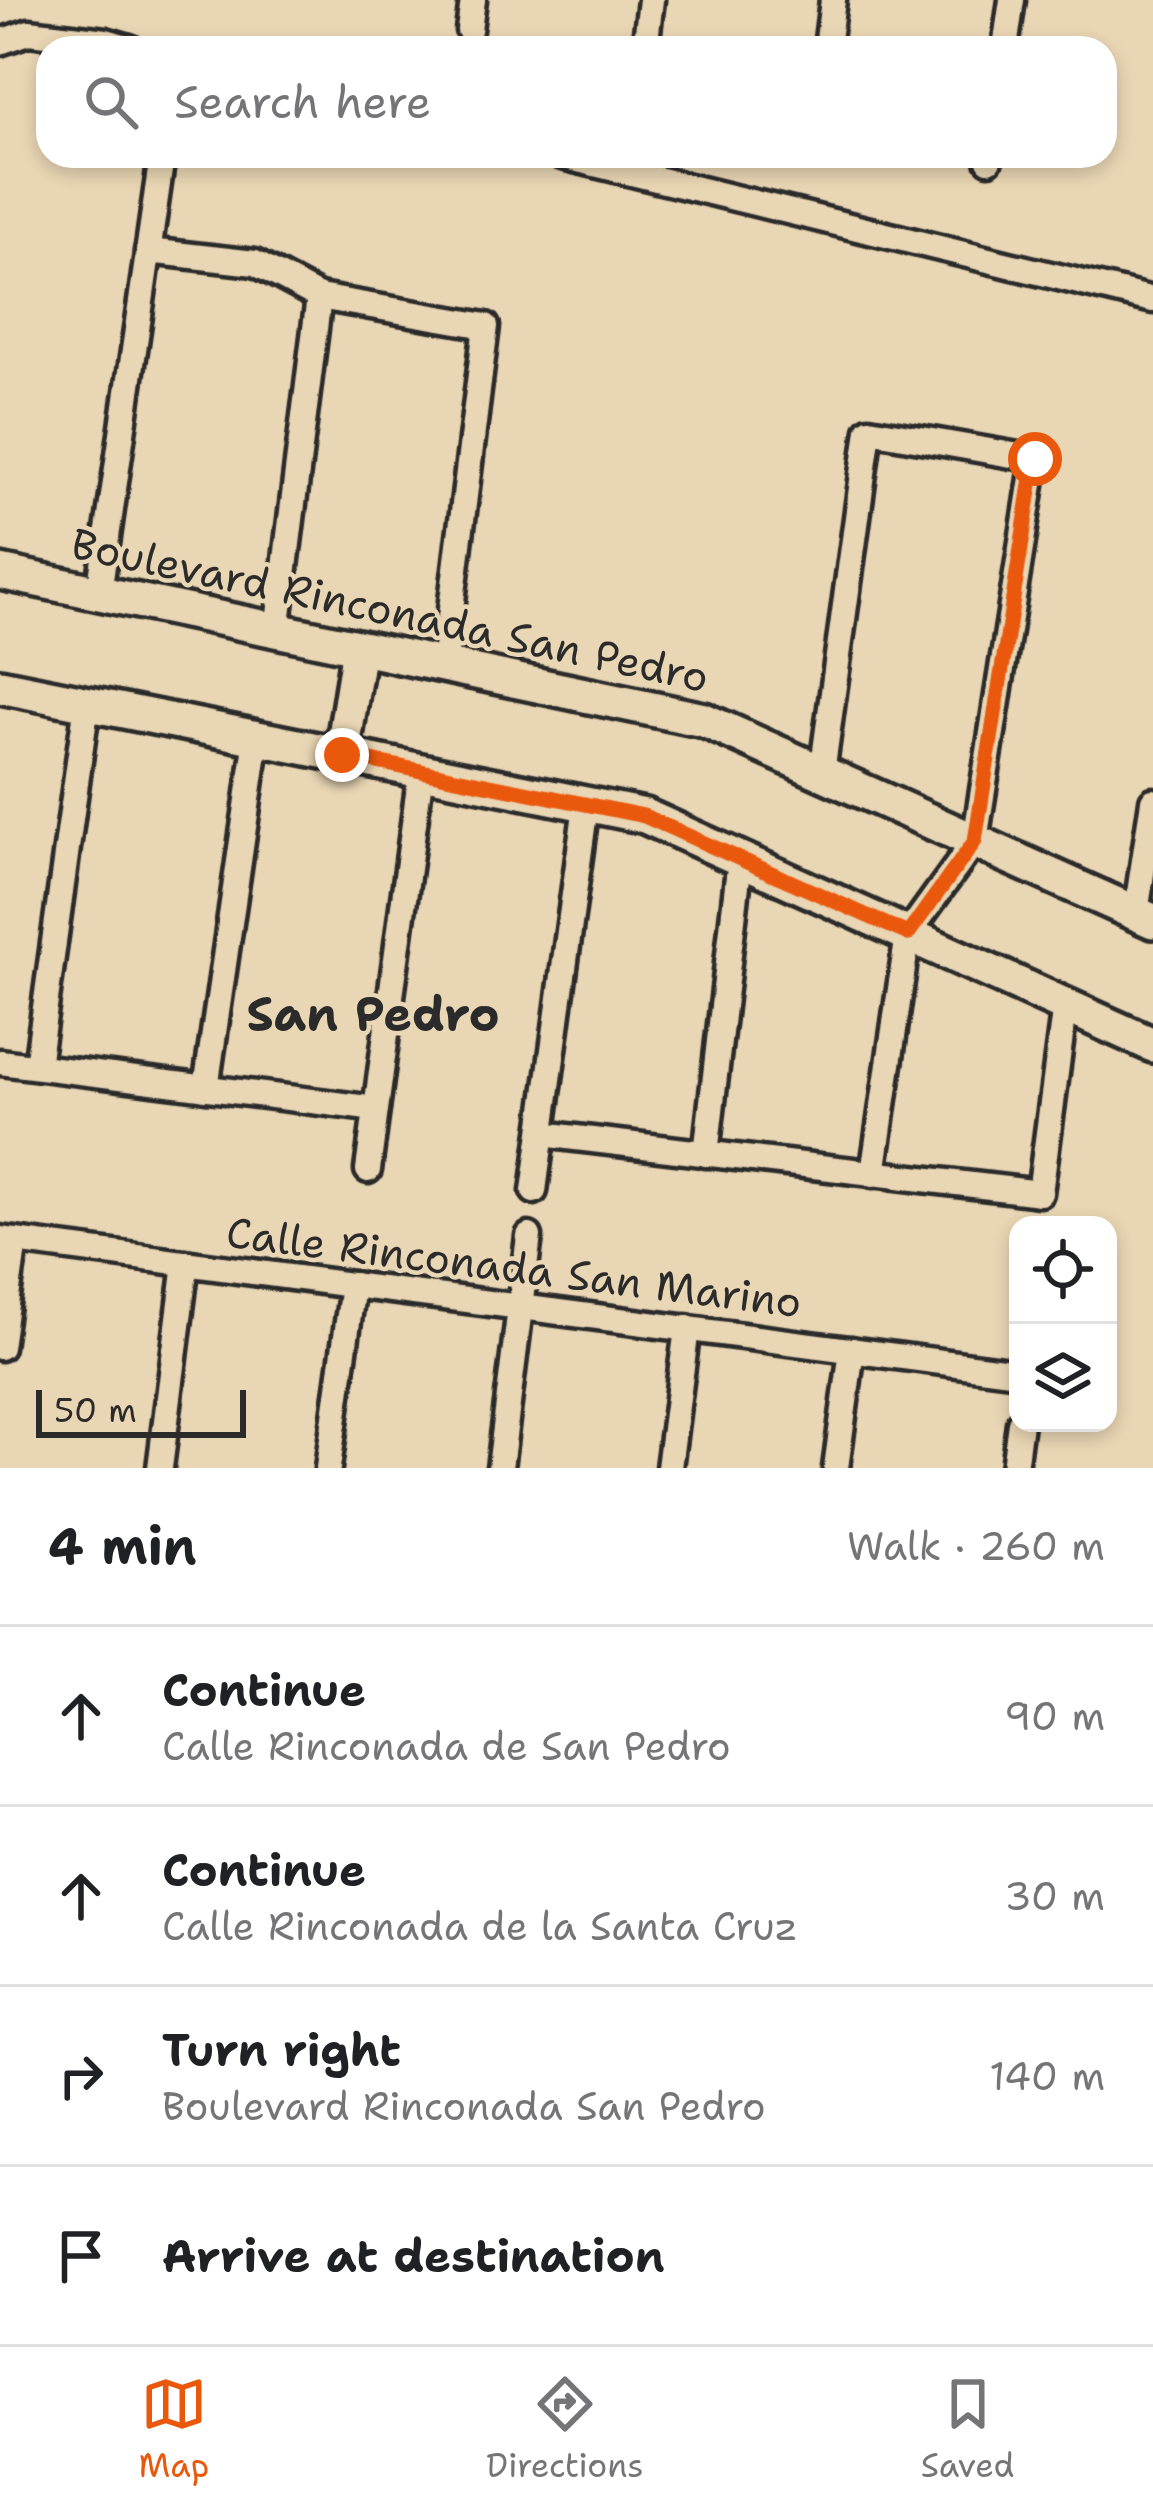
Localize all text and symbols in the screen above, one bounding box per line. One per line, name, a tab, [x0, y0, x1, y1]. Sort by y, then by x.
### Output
search box	[36, 36, 1117, 168]
icon: search	[78, 69, 144, 135]
text: Search here	[174, 72, 431, 132]
route start	[1008, 432, 1062, 486]
street label: Boulevard Rinconada San Pedro	[66, 515, 714, 705]
route end	[315, 728, 369, 782]
district label: San Pedro	[246, 982, 500, 1046]
street label: Calle Rinconada San Marino	[223, 1204, 805, 1330]
map controls	[1009, 1216, 1117, 1432]
button: locate	[1009, 1216, 1117, 1324]
button: layers	[1009, 1324, 1117, 1432]
scale bar	[36, 1384, 246, 1437]
text: 50 m	[54, 1388, 137, 1433]
text: 4 min	[48, 1512, 197, 1580]
text: Walk · 260 m	[847, 1520, 1105, 1572]
text: Continue	[162, 1660, 366, 1720]
icon: ahead	[48, 1683, 114, 1749]
text: 90 m	[1004, 1690, 1105, 1742]
text: Calle Rinconada de San Pedro	[162, 1720, 731, 1772]
text: Continue	[162, 1840, 366, 1900]
icon: ahead	[48, 1863, 114, 1929]
text: 30 m	[1004, 1870, 1105, 1922]
text: Calle Rinconada de la Santa Cruz	[162, 1900, 798, 1952]
text: Turn right	[162, 2020, 401, 2080]
icon: right	[48, 2043, 114, 2109]
text: 140 m	[989, 2050, 1105, 2102]
text: Boulevard Rinconada San Pedro	[162, 2080, 766, 2132]
icon: arrive	[48, 2223, 114, 2289]
text: Arrive at destination	[162, 2226, 665, 2286]
tab: Map	[139, 2371, 209, 2488]
tab: Directions	[486, 2371, 644, 2488]
tab: Saved	[921, 2371, 1014, 2488]

